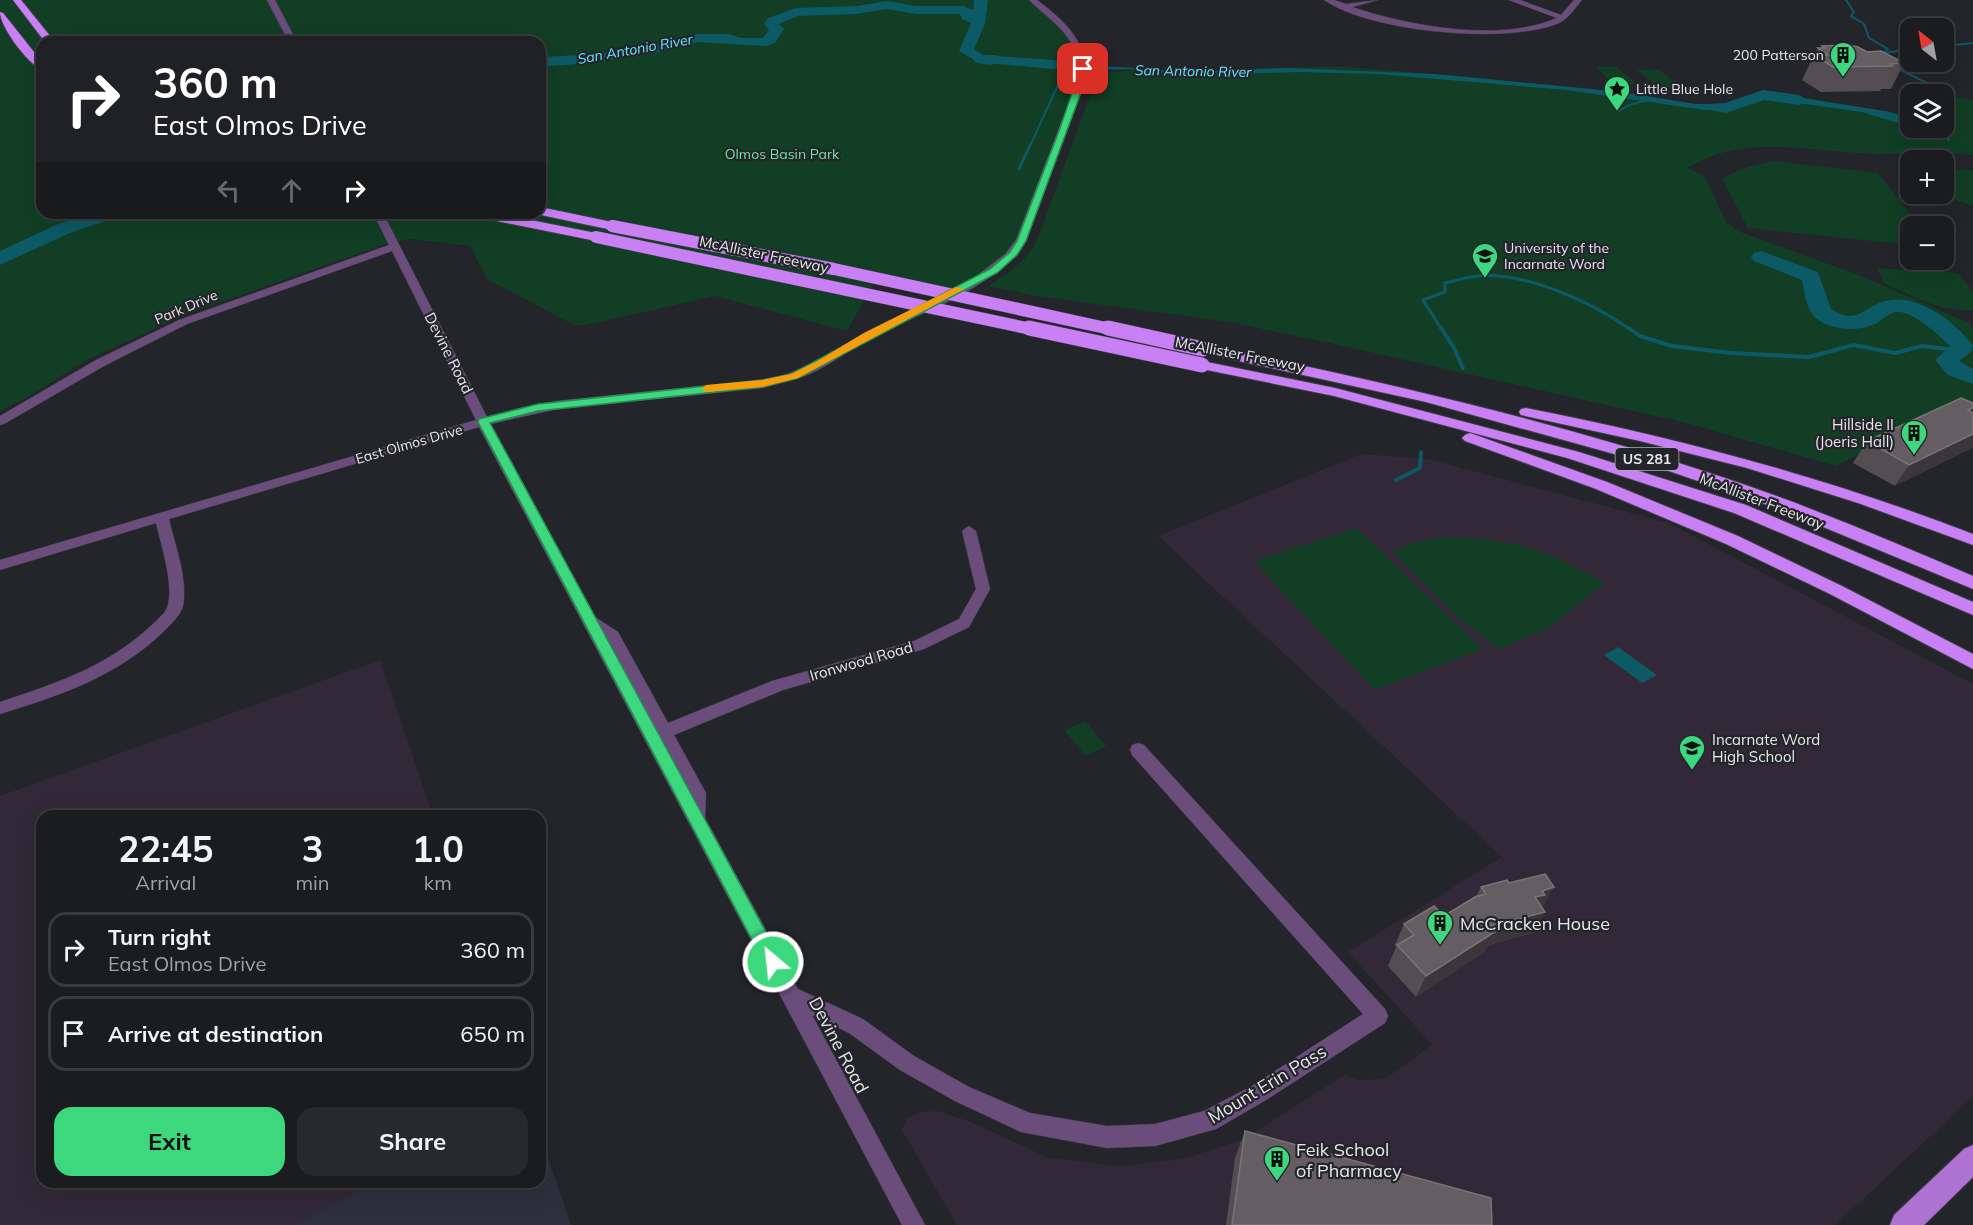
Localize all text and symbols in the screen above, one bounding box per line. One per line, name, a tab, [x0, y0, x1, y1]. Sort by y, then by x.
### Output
north arrow	[1900, 18, 1954, 72]
map controls	[1900, 18, 1954, 270]
water label: San Antonio River	[576, 30, 695, 68]
building icon: 200 Patterson	[1828, 40, 1858, 78]
pin	[1057, 43, 1108, 94]
place label: 200 Patterson	[1733, 46, 1824, 64]
icon: arrive	[1066, 52, 1099, 85]
text: 360 m	[153, 56, 278, 109]
icon: right	[54, 60, 132, 138]
water label: San Antonio River	[1135, 61, 1252, 81]
place icon: Little Blue Hole	[1602, 74, 1632, 112]
place label: Little Blue Hole	[1636, 80, 1733, 98]
button: layers	[1900, 84, 1954, 138]
text: East Olmos Drive	[153, 108, 367, 142]
park label: Olmos Basin Park	[725, 145, 840, 163]
button: +	[1900, 150, 1954, 204]
icon: left	[212, 174, 245, 207]
icon: ahead	[275, 174, 308, 207]
icon: right	[338, 174, 371, 207]
button: −	[1900, 216, 1954, 270]
street label: McAllister Freeway	[698, 231, 830, 277]
place label: University of the Incarnate Word	[1504, 239, 1609, 273]
school or university icon: University of the Incarnate Word	[1470, 241, 1500, 279]
street label: Park Drive	[152, 286, 220, 328]
street label: Devine Road	[420, 309, 478, 397]
street label: McAllister Freeway	[1174, 332, 1306, 376]
place label: Hillside II (Joeris Hall)	[1815, 415, 1894, 451]
building icon: Hillside II (Joeris Hall)	[1899, 418, 1929, 456]
street label: East Olmos Drive	[353, 420, 465, 468]
road number: US 281	[1616, 448, 1678, 470]
street label: McAllister Freeway	[1697, 469, 1827, 533]
street label: Ironwood Road	[807, 637, 915, 685]
place label: Incarnate Word High School	[1712, 730, 1820, 766]
school or university icon: Incarnate Word High School	[1677, 733, 1707, 771]
text: 22:45	[118, 826, 213, 871]
text: 3	[302, 826, 323, 871]
text: 1.0	[412, 826, 464, 871]
text: Arrival	[135, 870, 196, 895]
text: min	[296, 870, 330, 895]
text: km	[424, 870, 452, 895]
building icon: McCracken House	[1425, 908, 1455, 946]
place label: McCracken House	[1460, 912, 1610, 935]
text: Turn right	[108, 923, 211, 951]
position arrow	[741, 930, 805, 994]
icon: right	[57, 933, 90, 966]
text: 360 m	[460, 936, 525, 964]
text: East Olmos Drive	[108, 951, 266, 976]
street label: Devine Road	[804, 993, 874, 1097]
icon: arrive	[57, 1017, 90, 1050]
text: Arrive at destination	[108, 1020, 323, 1048]
text: 650 m	[460, 1020, 525, 1048]
street label: Mount Erin Pass	[1204, 1040, 1331, 1128]
button: Exit	[54, 1107, 285, 1176]
button: Share	[297, 1107, 528, 1176]
place label: Feik School of Pharmacy	[1296, 1138, 1402, 1182]
building icon: Feik School of Pharmacy	[1262, 1144, 1292, 1182]

